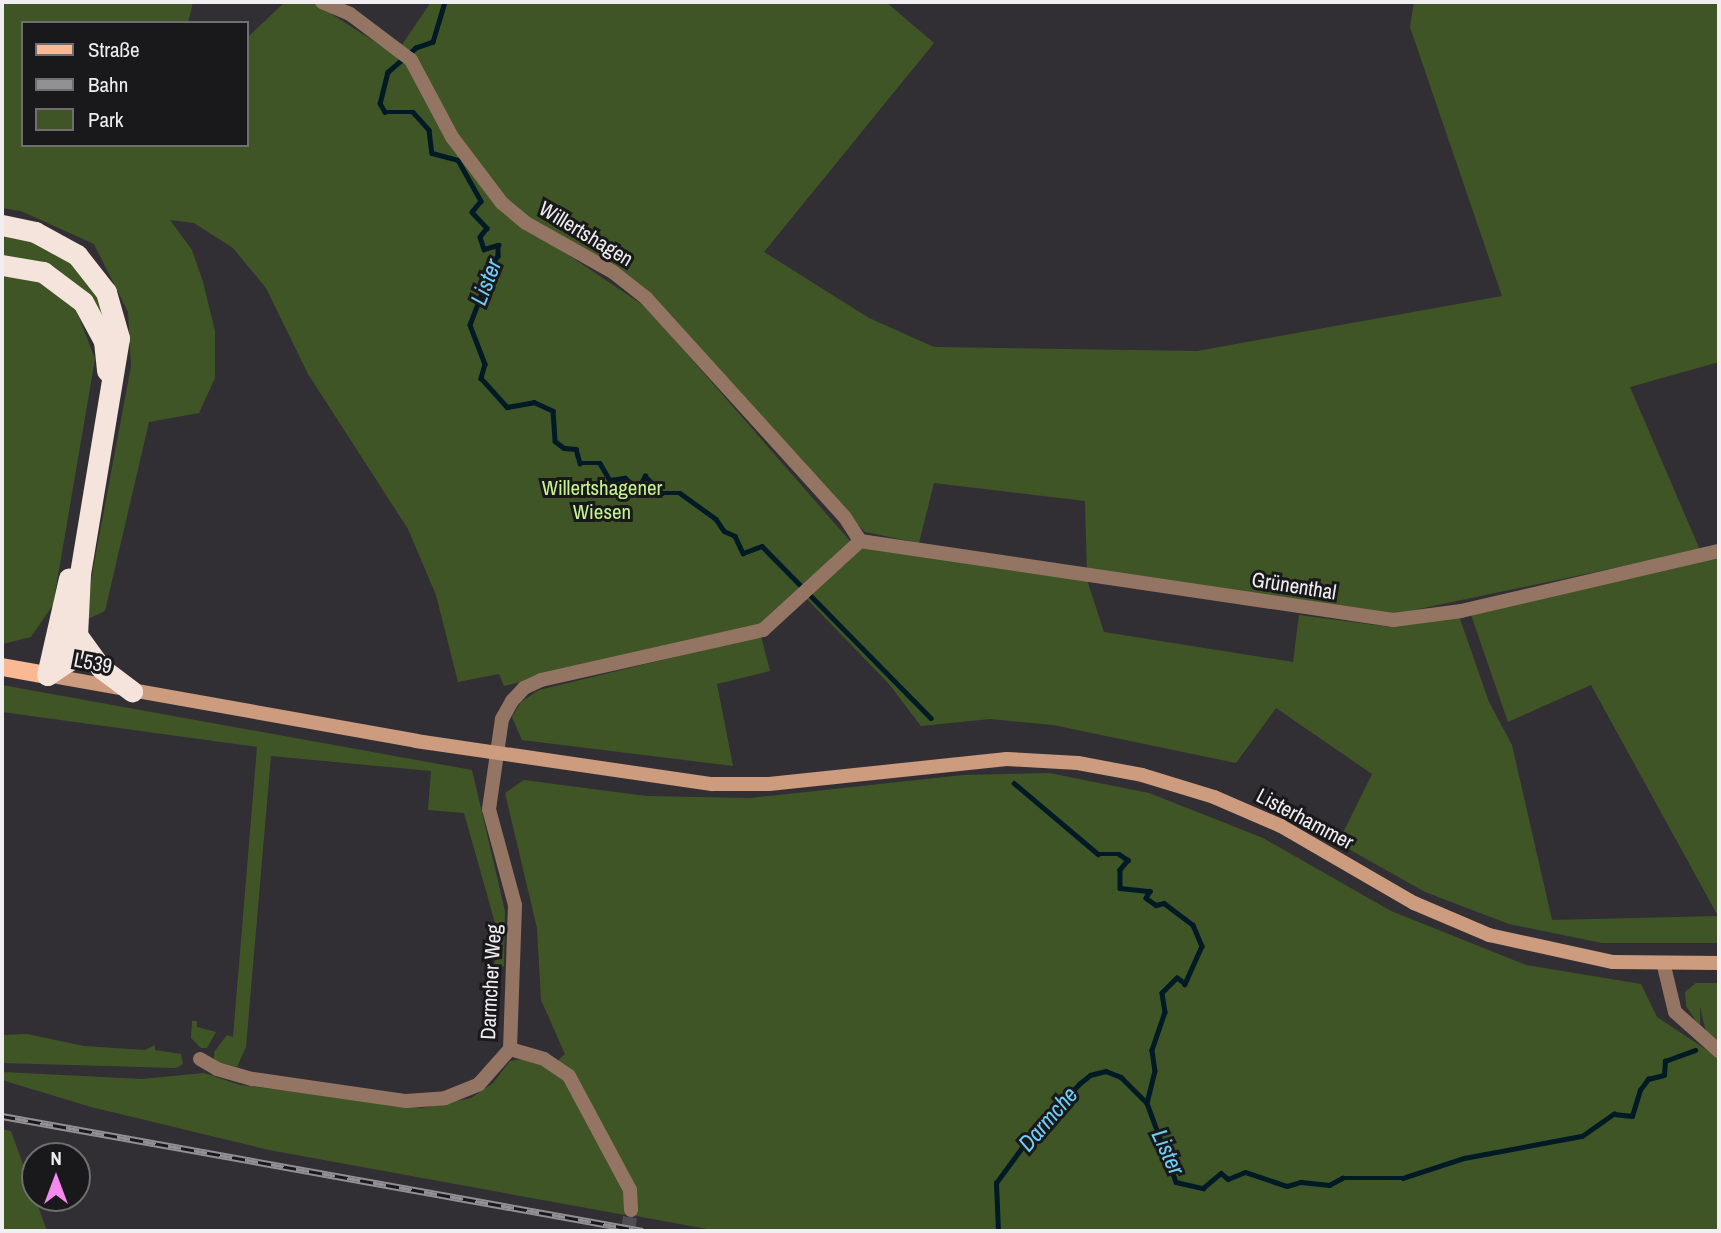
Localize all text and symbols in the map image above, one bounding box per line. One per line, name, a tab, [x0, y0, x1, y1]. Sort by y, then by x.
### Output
legend	[21, 21, 248, 147]
text: Straße	[88, 35, 140, 64]
text: Bahn	[88, 70, 128, 99]
text: Park	[88, 105, 123, 134]
street label: Willertshagen	[534, 196, 638, 272]
water label: Lister	[465, 255, 507, 309]
park label: Willertshagener Wiesen	[542, 475, 662, 525]
street label: Grünenthal	[1250, 567, 1338, 605]
street label: L539	[72, 647, 114, 679]
street label: Listerhammer	[1252, 783, 1358, 855]
street label: Darmcher Weg	[475, 924, 507, 1040]
water label: Darmche	[1012, 1081, 1084, 1157]
water label: Lister	[1146, 1125, 1190, 1179]
north arrow	[21, 1142, 91, 1212]
text: N	[50, 1145, 62, 1171]

